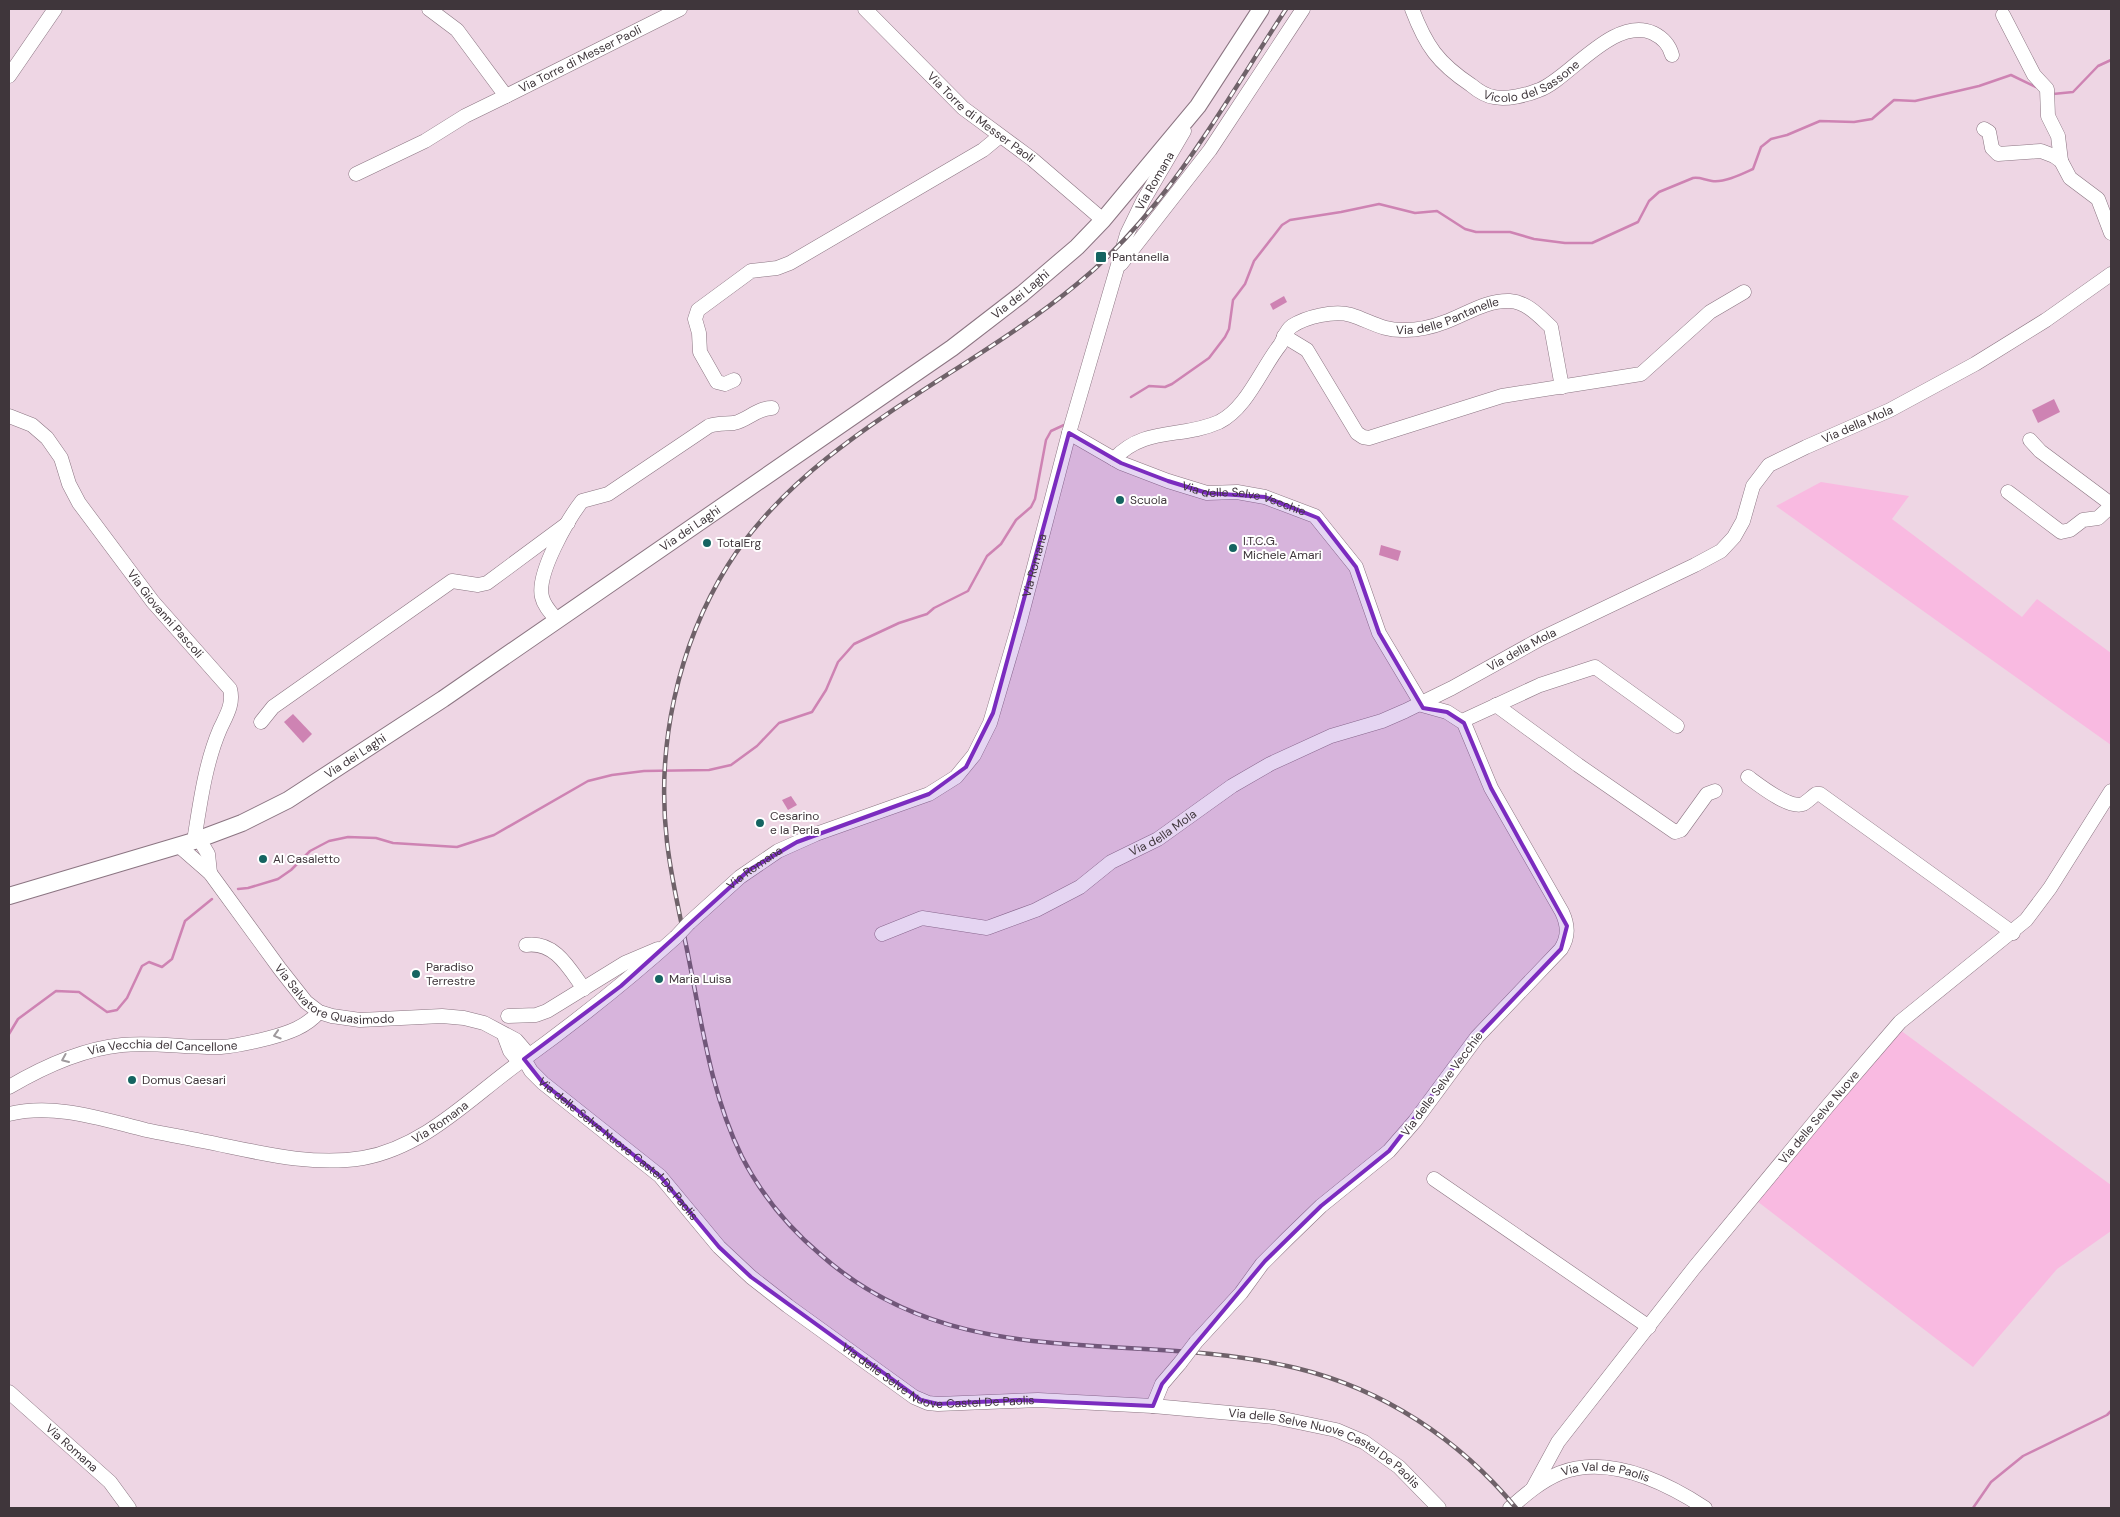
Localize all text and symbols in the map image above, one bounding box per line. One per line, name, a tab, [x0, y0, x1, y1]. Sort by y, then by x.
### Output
street label: Via Torre di Messer Paoli	[516, 22, 644, 96]
street label: Vicolo del Sassone	[1481, 56, 1583, 106]
street label: Via Torre di Messer Paoli	[924, 68, 1038, 166]
street label: Via Romana	[1132, 149, 1178, 213]
place label: Pantanella	[1112, 249, 1169, 265]
marker: Pantanella	[1094, 250, 1108, 264]
street label: Via dei Laghi	[988, 266, 1053, 323]
street label: Via delle Pantanelle	[1396, 294, 1500, 338]
street label: Via della Mola	[1819, 402, 1896, 447]
street label: Via delle Selve Vecchie	[1180, 478, 1308, 520]
place label: Scuola	[1130, 492, 1167, 508]
marker: Scuola	[1114, 494, 1126, 506]
street label: Via dei Laghi	[657, 502, 724, 555]
street label: Via Romana	[1018, 532, 1050, 599]
place label: I.T.C.G. Michele Amari	[1243, 533, 1322, 563]
place label: TotalErg	[717, 535, 762, 551]
marker: TotalErg	[701, 537, 713, 549]
marker: I.T.C.G. Michele Amari	[1227, 542, 1239, 554]
street label: Via Giovanni Pascoli	[123, 566, 207, 661]
street label: Via della Mola	[1484, 624, 1559, 675]
street label: Via dei Laghi	[321, 730, 389, 782]
street label: Via della Mola	[1127, 806, 1200, 860]
place label: Cesarino e la Perla	[770, 808, 819, 838]
marker: Cesarino e la Perla	[754, 817, 766, 829]
street label: Via Romana	[723, 842, 785, 893]
place label: Al Casaletto	[273, 851, 340, 867]
marker: Al Casaletto	[257, 853, 269, 865]
place label: Paradiso Terrestre	[426, 959, 476, 989]
street label: Via Salvatore Quasimodo	[271, 961, 395, 1028]
marker: Paradiso Terrestre	[410, 968, 422, 980]
place label: Maria Luisa	[669, 971, 731, 987]
marker: Maria Luisa	[653, 973, 665, 985]
street label: Via delle Selve Vecchie	[1397, 1028, 1487, 1140]
one-way arrow	[273, 1030, 282, 1040]
street label: Via Vecchia del Cancellone	[86, 1036, 239, 1059]
one-way arrow	[62, 1054, 70, 1064]
street label: Via delle Selve Nuove	[1775, 1067, 1863, 1168]
place label: Domus Caesari	[142, 1072, 226, 1088]
marker: Domus Caesari	[126, 1074, 138, 1086]
street label: Via delle Selve Nuove Castel De Paolis	[534, 1074, 702, 1224]
street label: Via Romana	[409, 1097, 472, 1147]
street label: Via delle Selve Nuove Castel De Paolis	[838, 1339, 1035, 1412]
street label: Via delle Selve Nuove Castel De Paolis	[1228, 1405, 1424, 1492]
street label: Via Romana	[42, 1420, 101, 1476]
street label: Via Val de Paolis	[1559, 1459, 1652, 1486]

